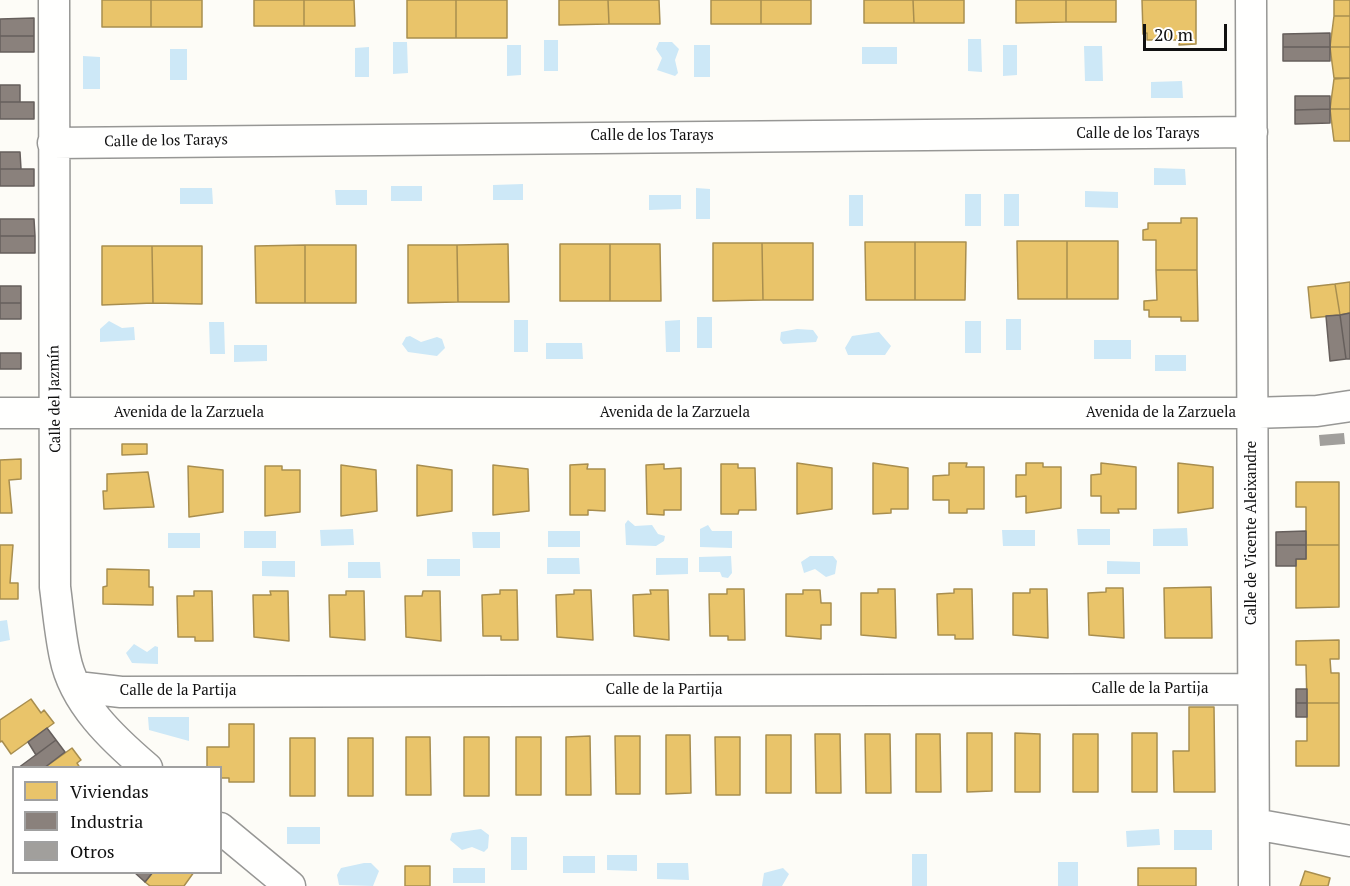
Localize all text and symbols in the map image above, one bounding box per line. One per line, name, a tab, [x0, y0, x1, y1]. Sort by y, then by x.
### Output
scale bar	[1146, 12, 1230, 50]
text: 20 m	[1154, 22, 1193, 46]
street label: Calle de los Tarays	[1076, 125, 1200, 143]
street label: Calle de los Tarays	[590, 127, 714, 145]
street label: Calle de los Tarays	[104, 131, 228, 151]
street label: Calle del Jazmín	[45, 345, 65, 453]
street label: Avenida de la Zarzuela	[114, 404, 264, 422]
street label: Avenida de la Zarzuela	[600, 404, 750, 422]
street label: Avenida de la Zarzuela	[1086, 404, 1236, 422]
street label: Calle de Vicente Aleixandre	[1243, 441, 1261, 625]
street label: Calle de la Partija	[1092, 680, 1208, 698]
street label: Calle de la Partija	[606, 681, 722, 699]
street label: Calle de la Partija	[120, 682, 236, 700]
legend	[12, 766, 222, 874]
text: Viviendas	[70, 779, 149, 803]
text: Industria	[70, 809, 143, 833]
text: Otros	[70, 839, 115, 863]

